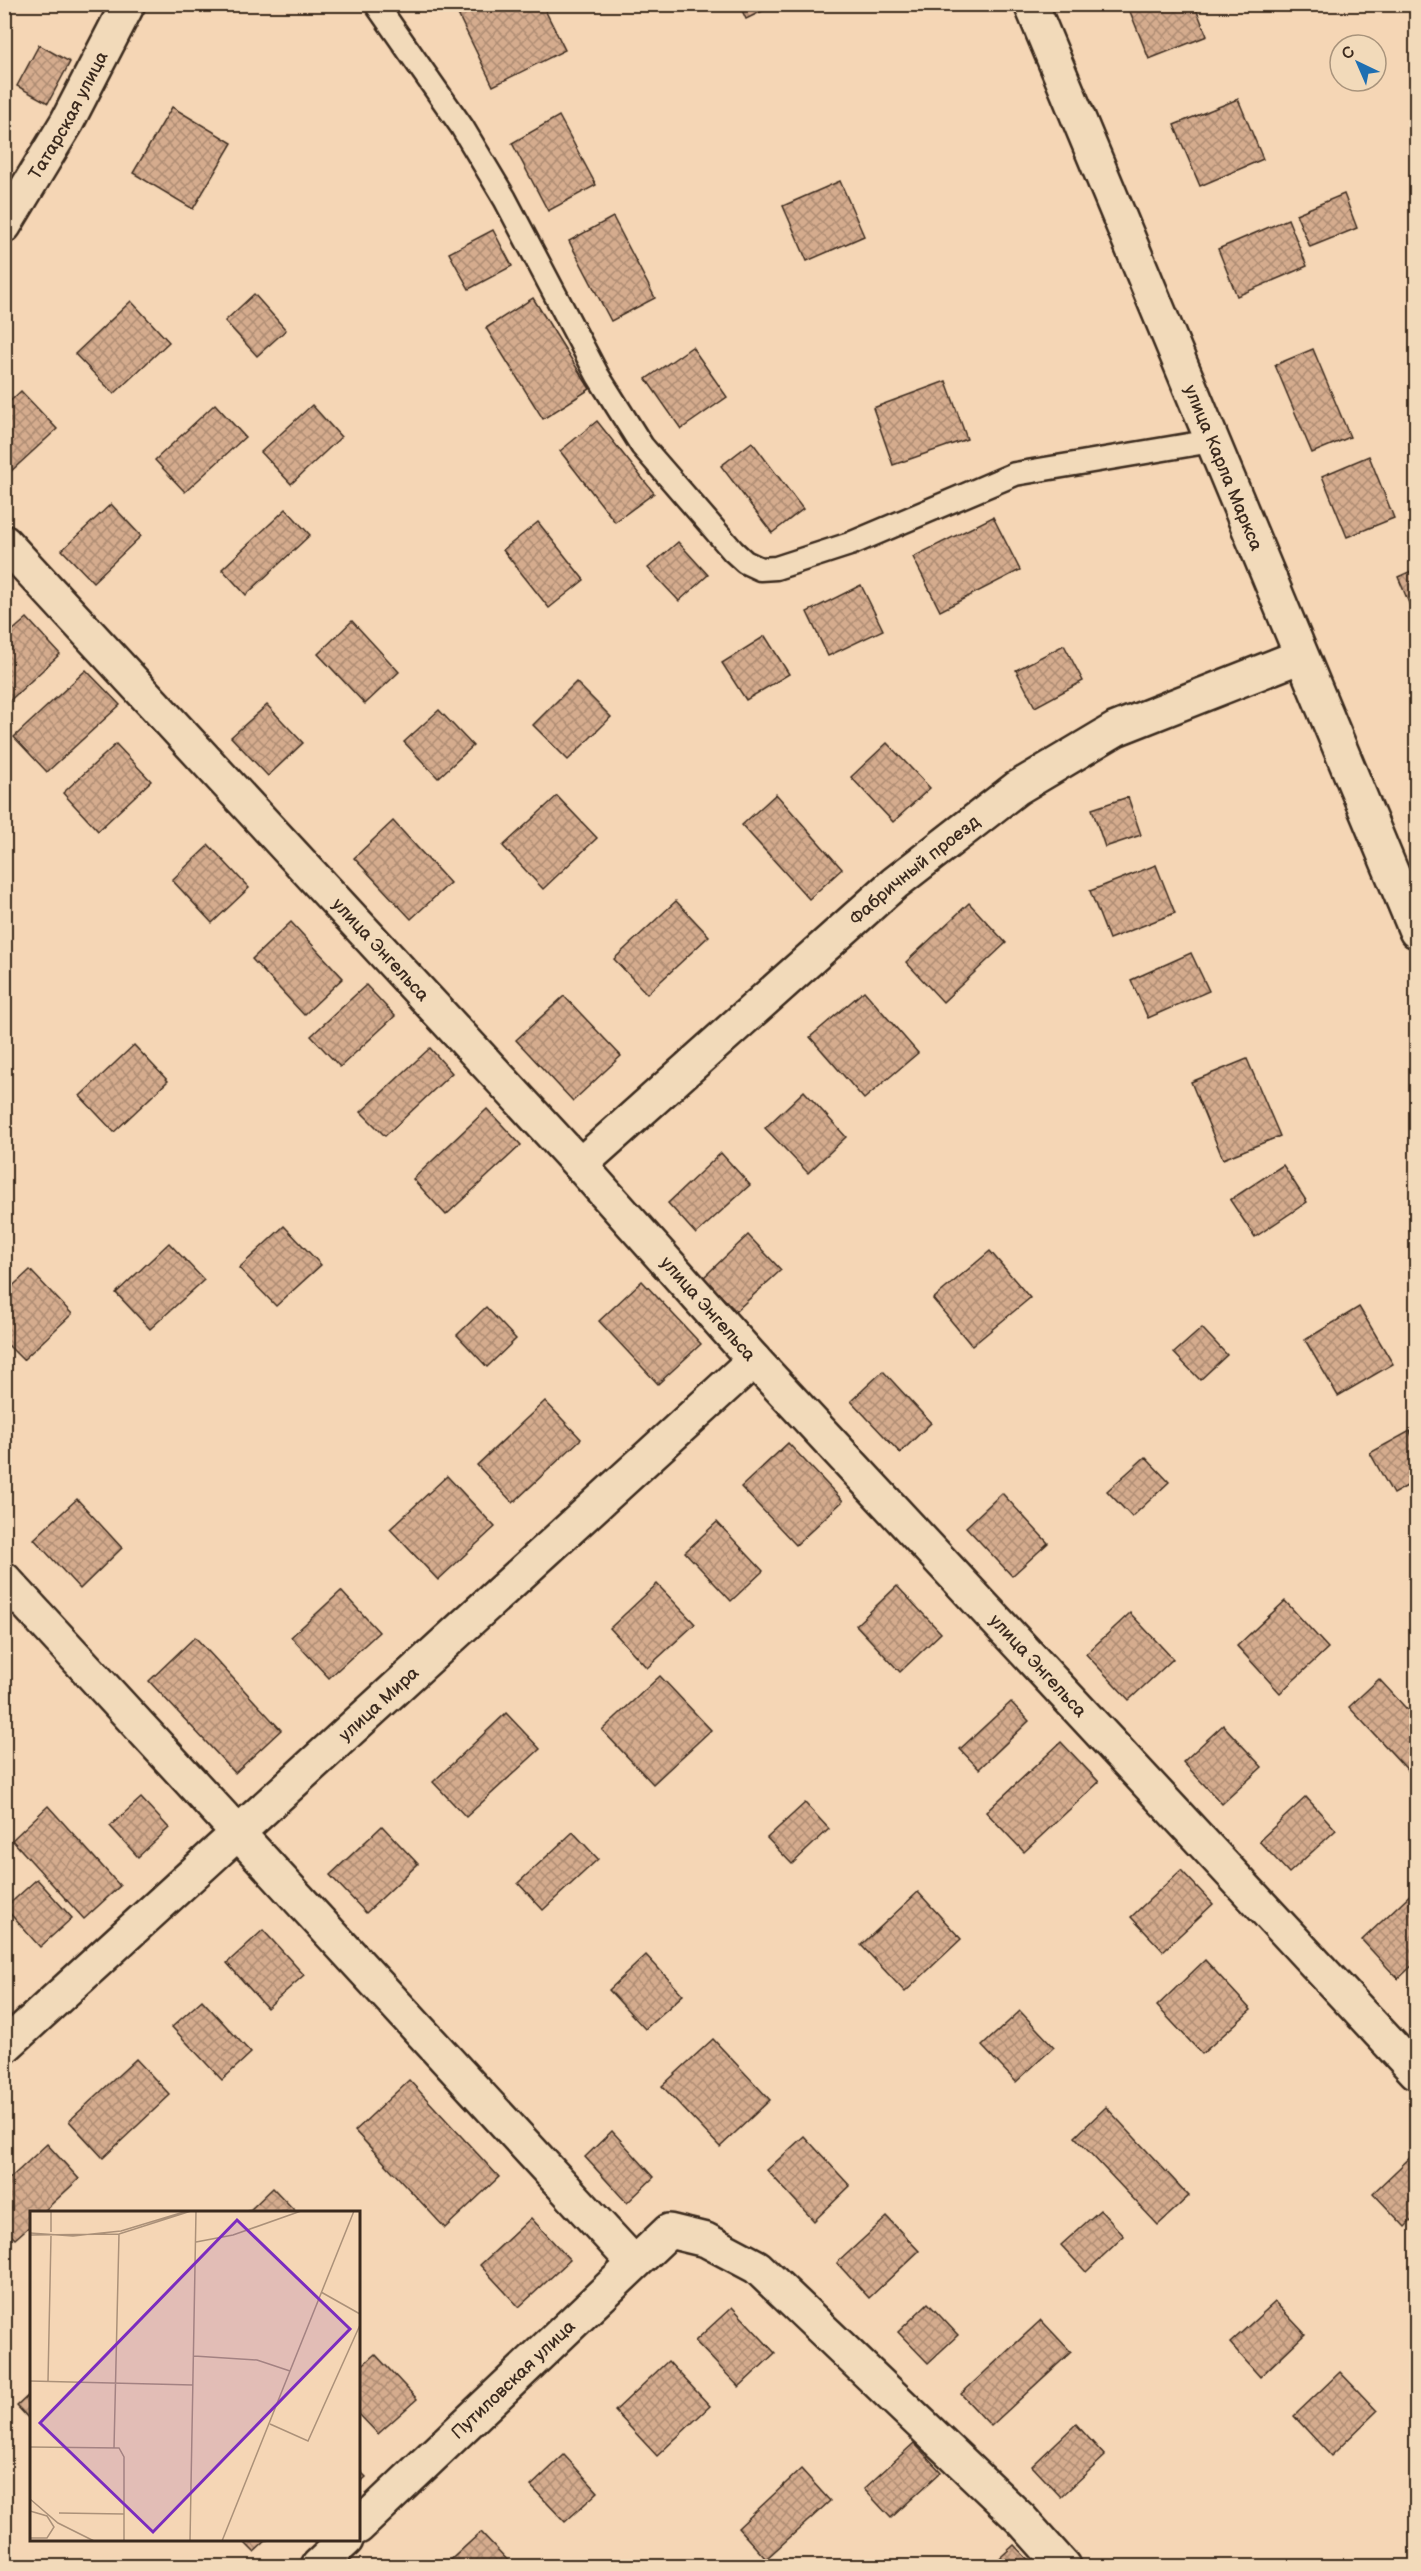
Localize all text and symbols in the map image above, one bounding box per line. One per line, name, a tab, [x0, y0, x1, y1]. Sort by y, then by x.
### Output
north arrow	[1328, 33, 1388, 93]
text: С	[1338, 43, 1359, 64]
street label: Татарская улица	[25, 48, 113, 184]
street label: улица Карла Маркса	[1179, 382, 1267, 554]
street label: Фабричный проезд	[845, 811, 984, 930]
street label: улица Энгельса	[328, 894, 433, 1006]
street label: улица Энгельса	[656, 1252, 760, 1366]
street label: улица Энгельса	[985, 1610, 1091, 1722]
street label: улица Мира	[335, 1662, 423, 1746]
inset map	[30, 2211, 360, 2541]
street label: Путиловская улица	[447, 2316, 580, 2444]

